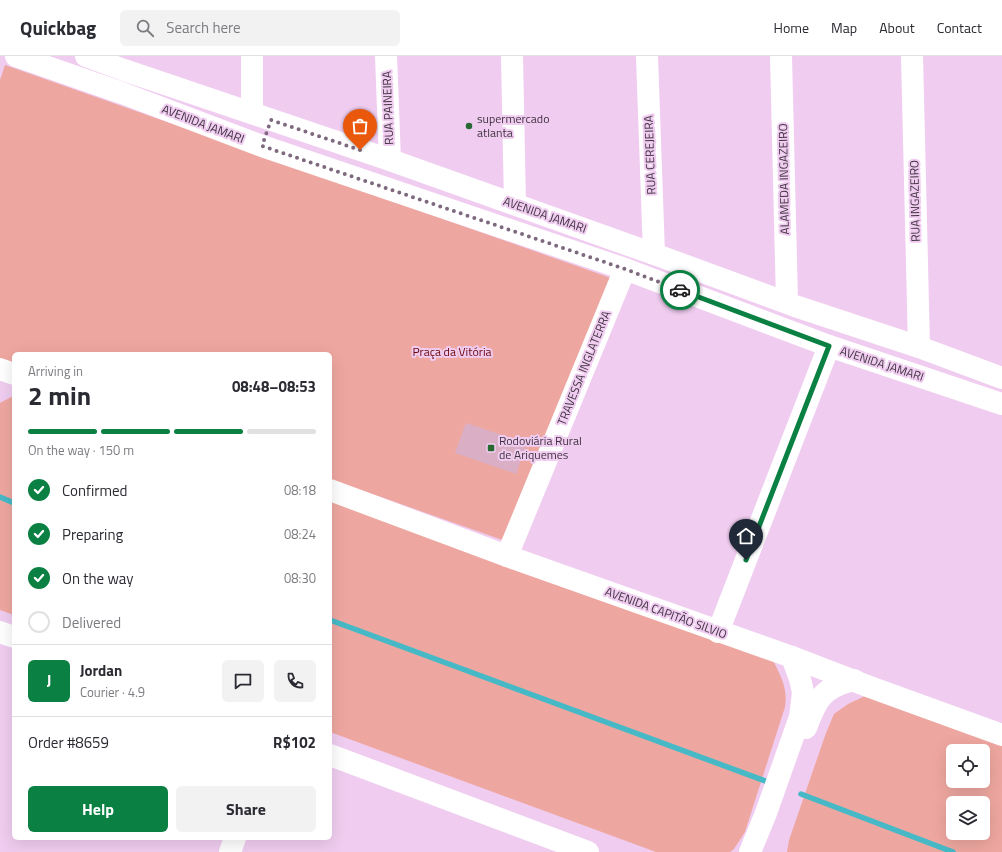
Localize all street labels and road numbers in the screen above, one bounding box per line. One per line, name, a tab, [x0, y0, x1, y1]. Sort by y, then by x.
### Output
street label: RUA PAINEIRA	[377, 71, 398, 145]
street label: AVENIDA JAMARI	[159, 99, 247, 148]
street label: RUA CEREJEIRA	[639, 115, 660, 195]
street label: ALAMEDA INGAZEIRO	[773, 123, 794, 235]
street label: RUA INGAZEIRO	[904, 160, 925, 242]
street label: AVENIDA JAMARI	[501, 191, 589, 238]
street label: TRAVESSA INGLATERRA	[552, 308, 615, 428]
street label: AVENIDA JAMARI	[838, 341, 926, 386]
street label: AVENIDA CAPITÃO SILVIO	[603, 582, 730, 643]

